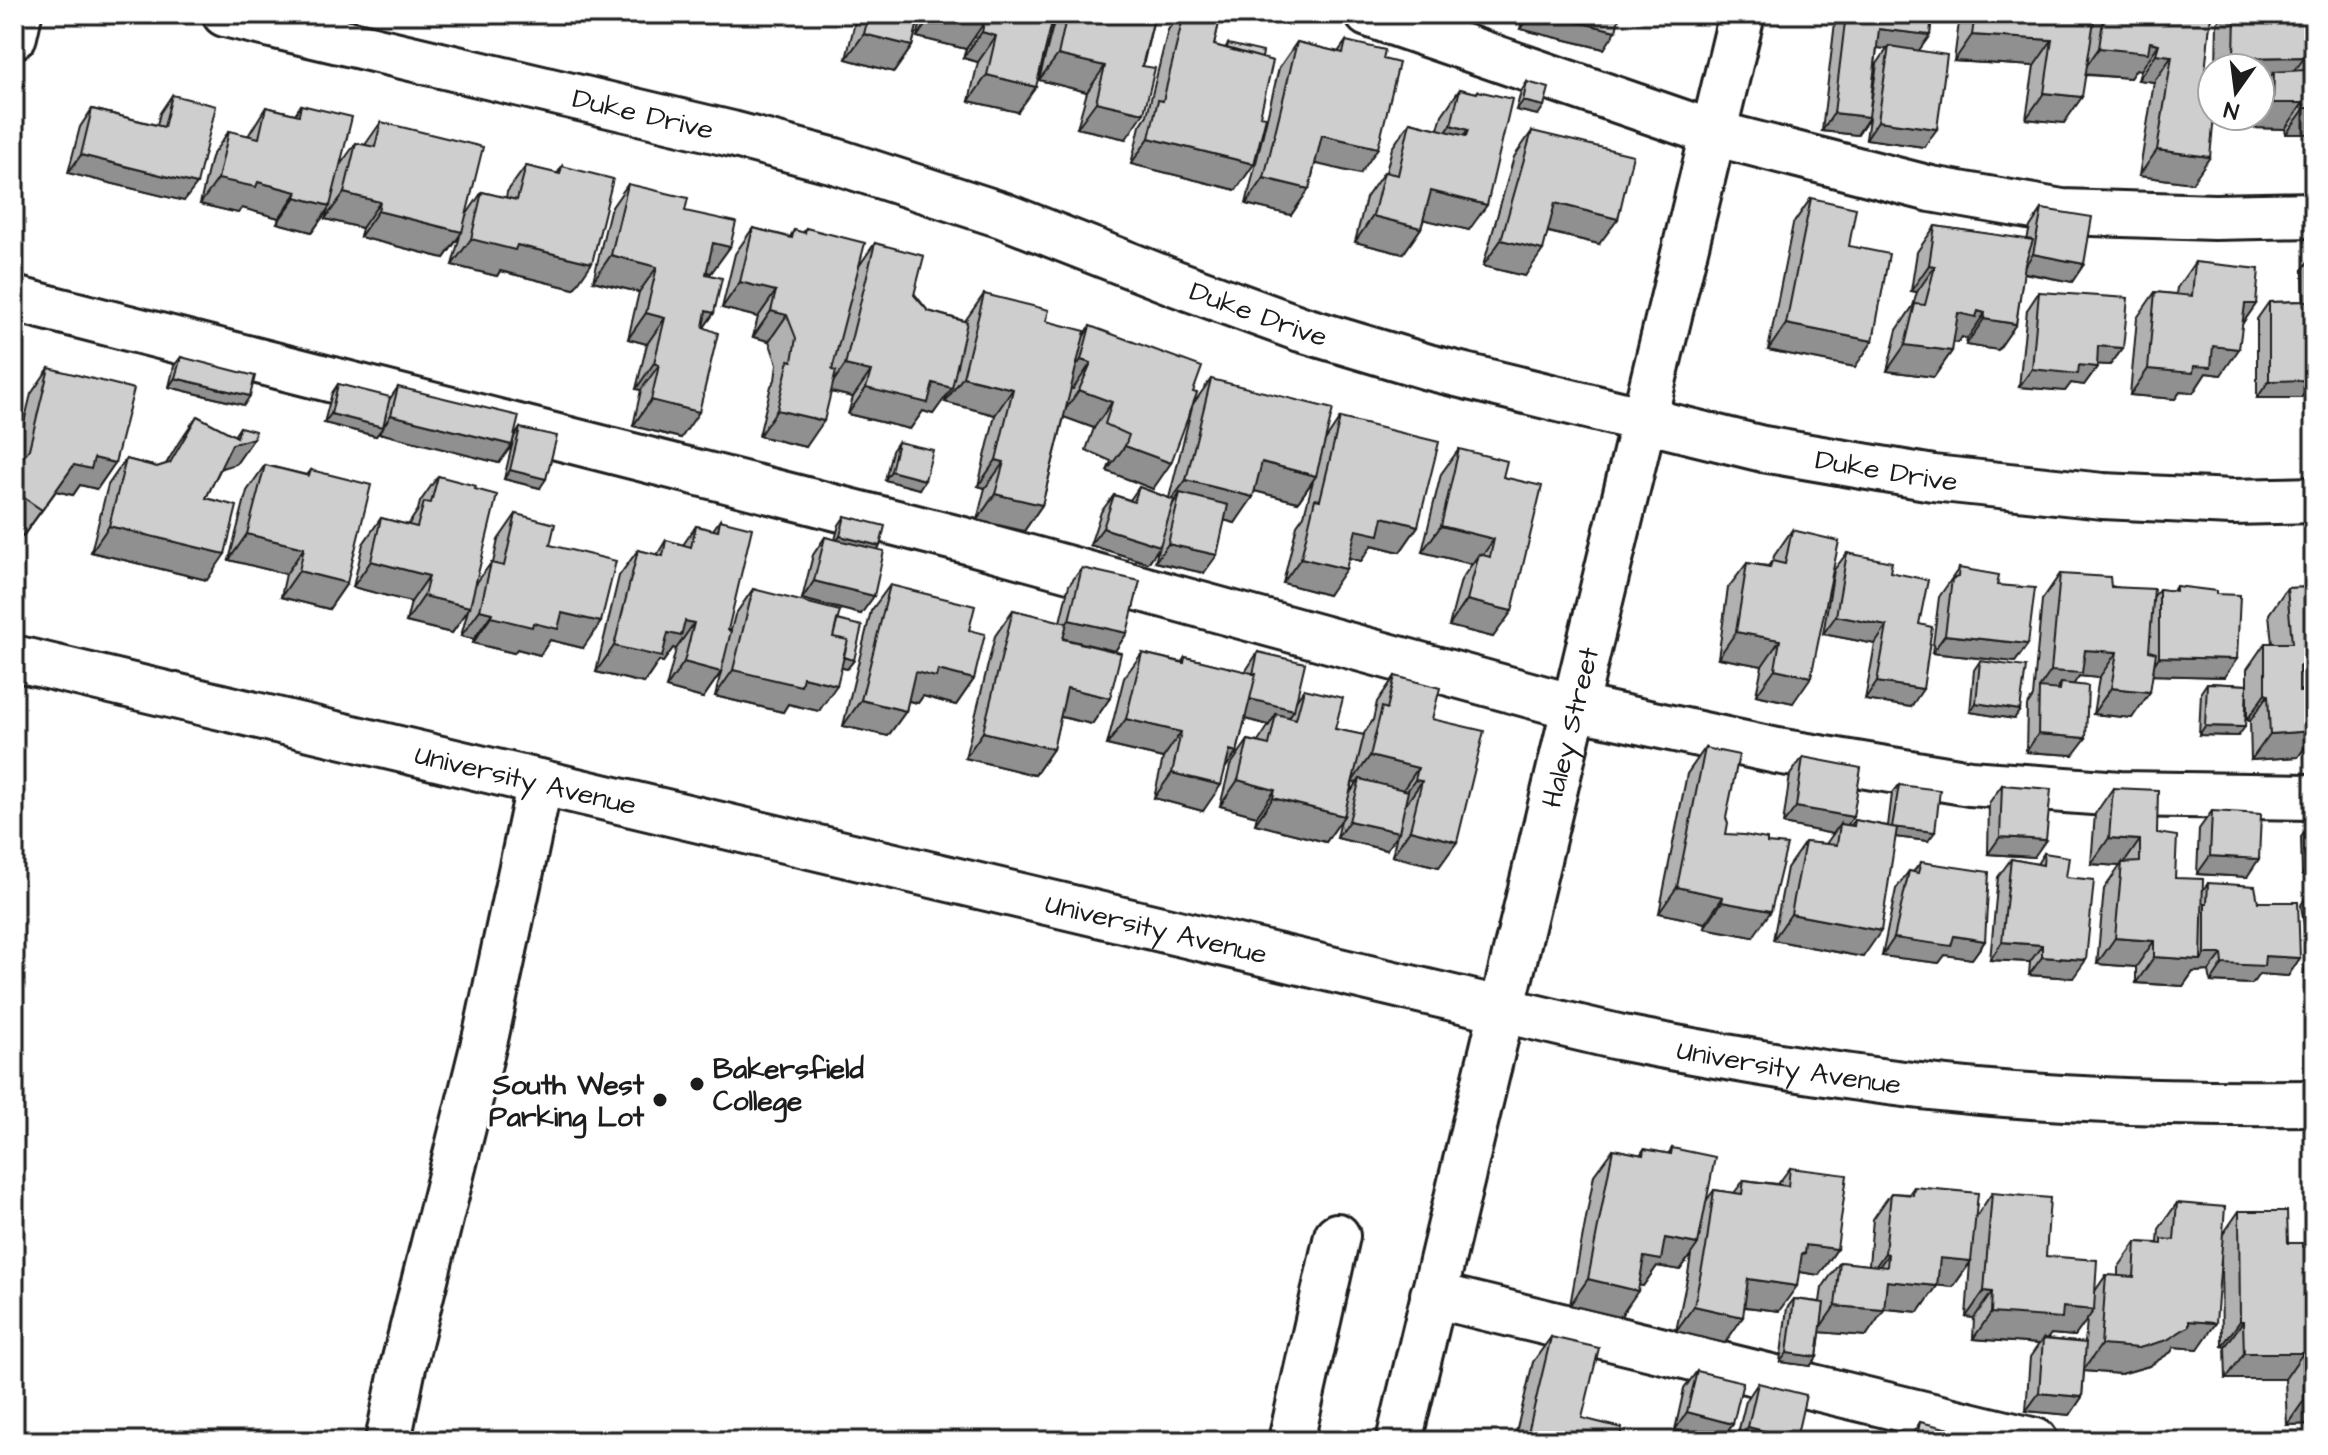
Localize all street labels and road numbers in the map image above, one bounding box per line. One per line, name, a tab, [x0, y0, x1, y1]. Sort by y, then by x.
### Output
street label: Duke Drive	[569, 79, 717, 150]
street label: Duke Drive	[1184, 272, 1332, 357]
street label: Duke Drive	[1812, 440, 1960, 501]
street label: Haley Street	[1533, 643, 1609, 812]
street label: University Avenue	[411, 735, 640, 825]
street label: University Avenue	[1042, 884, 1271, 974]
street label: University Avenue	[1674, 1031, 1903, 1104]

